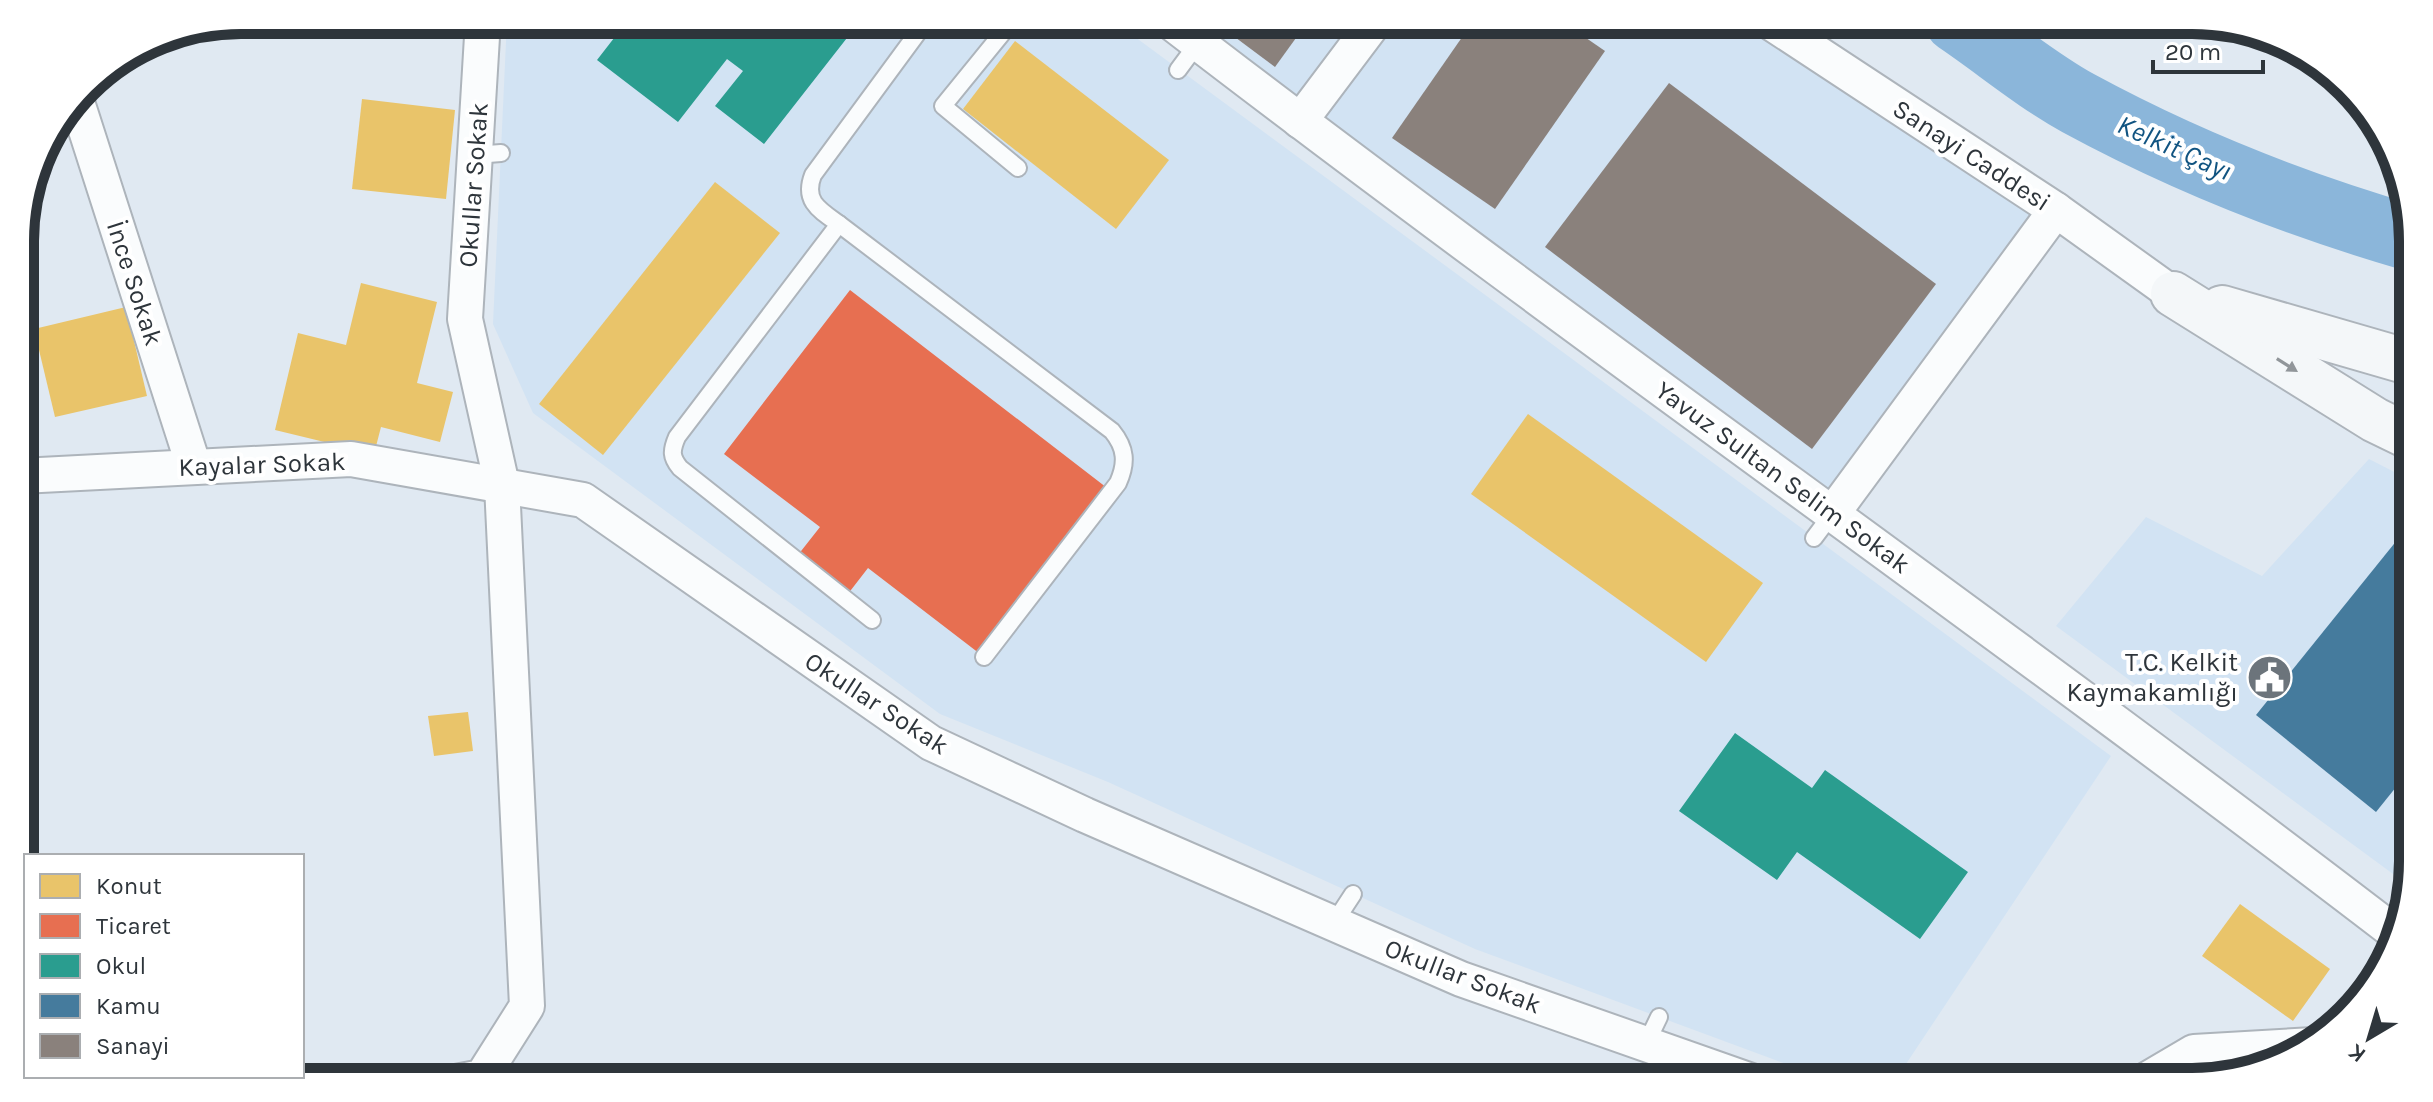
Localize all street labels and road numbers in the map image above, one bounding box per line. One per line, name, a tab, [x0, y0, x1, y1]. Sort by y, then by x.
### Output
street label: Sanayi Caddesi	[1887, 93, 2056, 218]
street label: Okullar Sokak	[452, 102, 495, 269]
street label: İnce Sokak	[100, 217, 169, 350]
street label: Yavuz Sultan Selim Sokak	[1649, 375, 1916, 580]
street label: Kayalar Sokak	[178, 446, 346, 483]
street label: Okullar Sokak	[799, 645, 954, 761]
street label: Okullar Sokak	[1380, 932, 1545, 1021]

